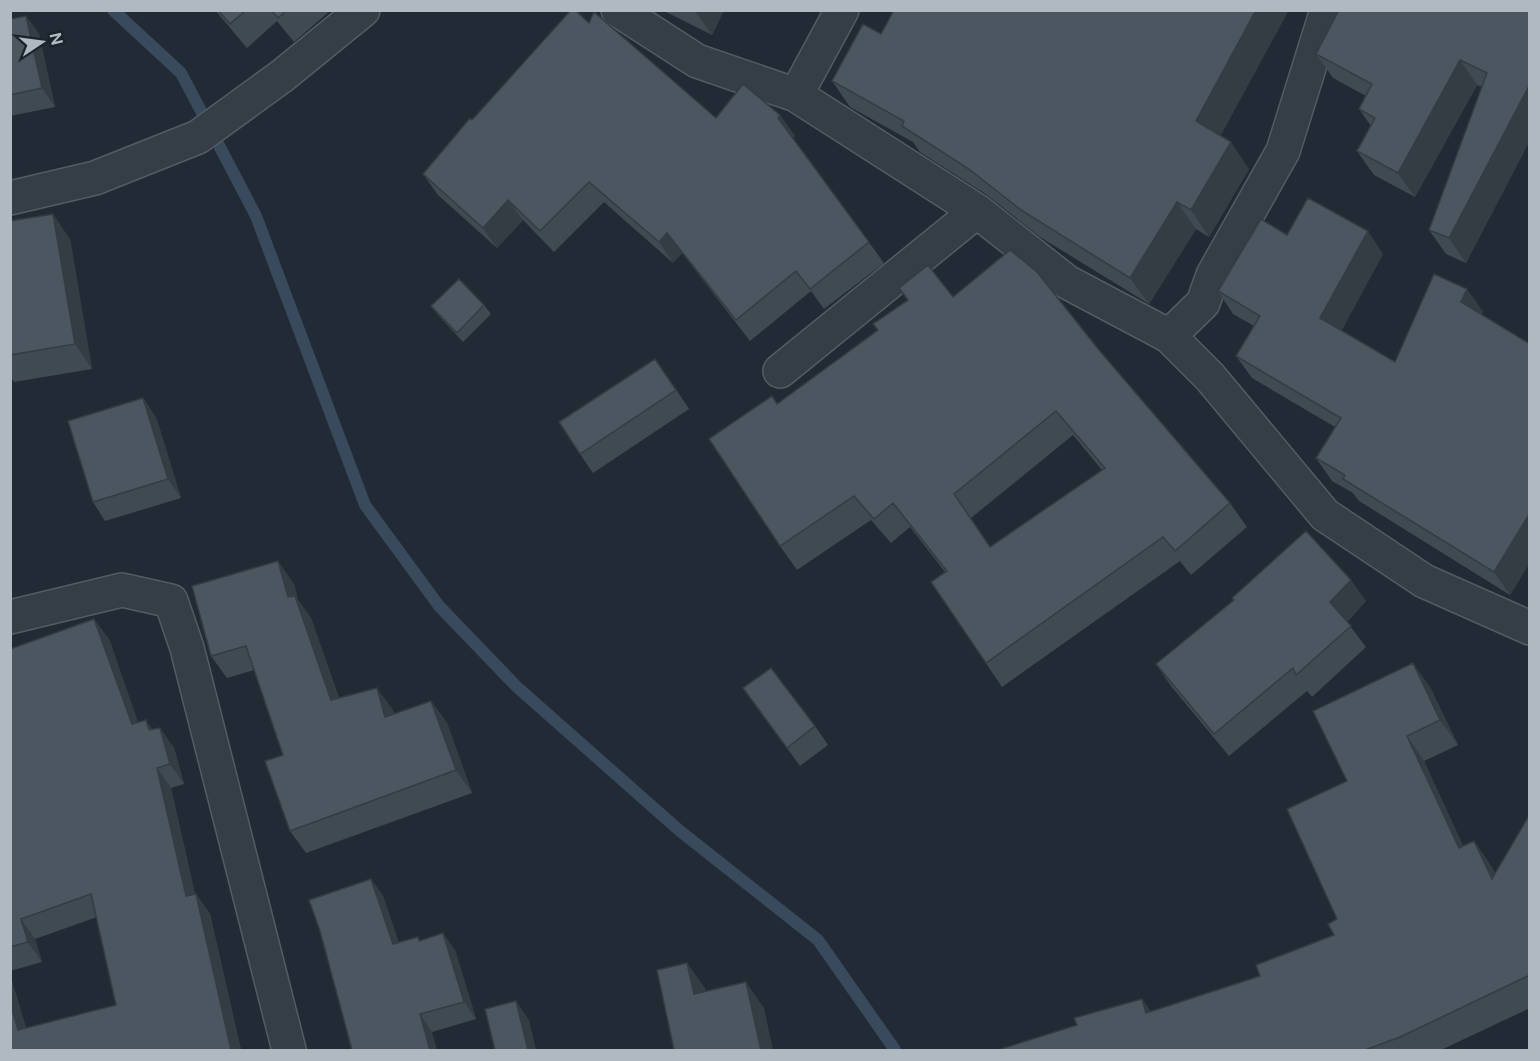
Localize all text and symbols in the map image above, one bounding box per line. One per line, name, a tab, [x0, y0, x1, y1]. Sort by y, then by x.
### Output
north arrow	[12, 12, 72, 72]
text: N	[45, 31, 67, 47]

